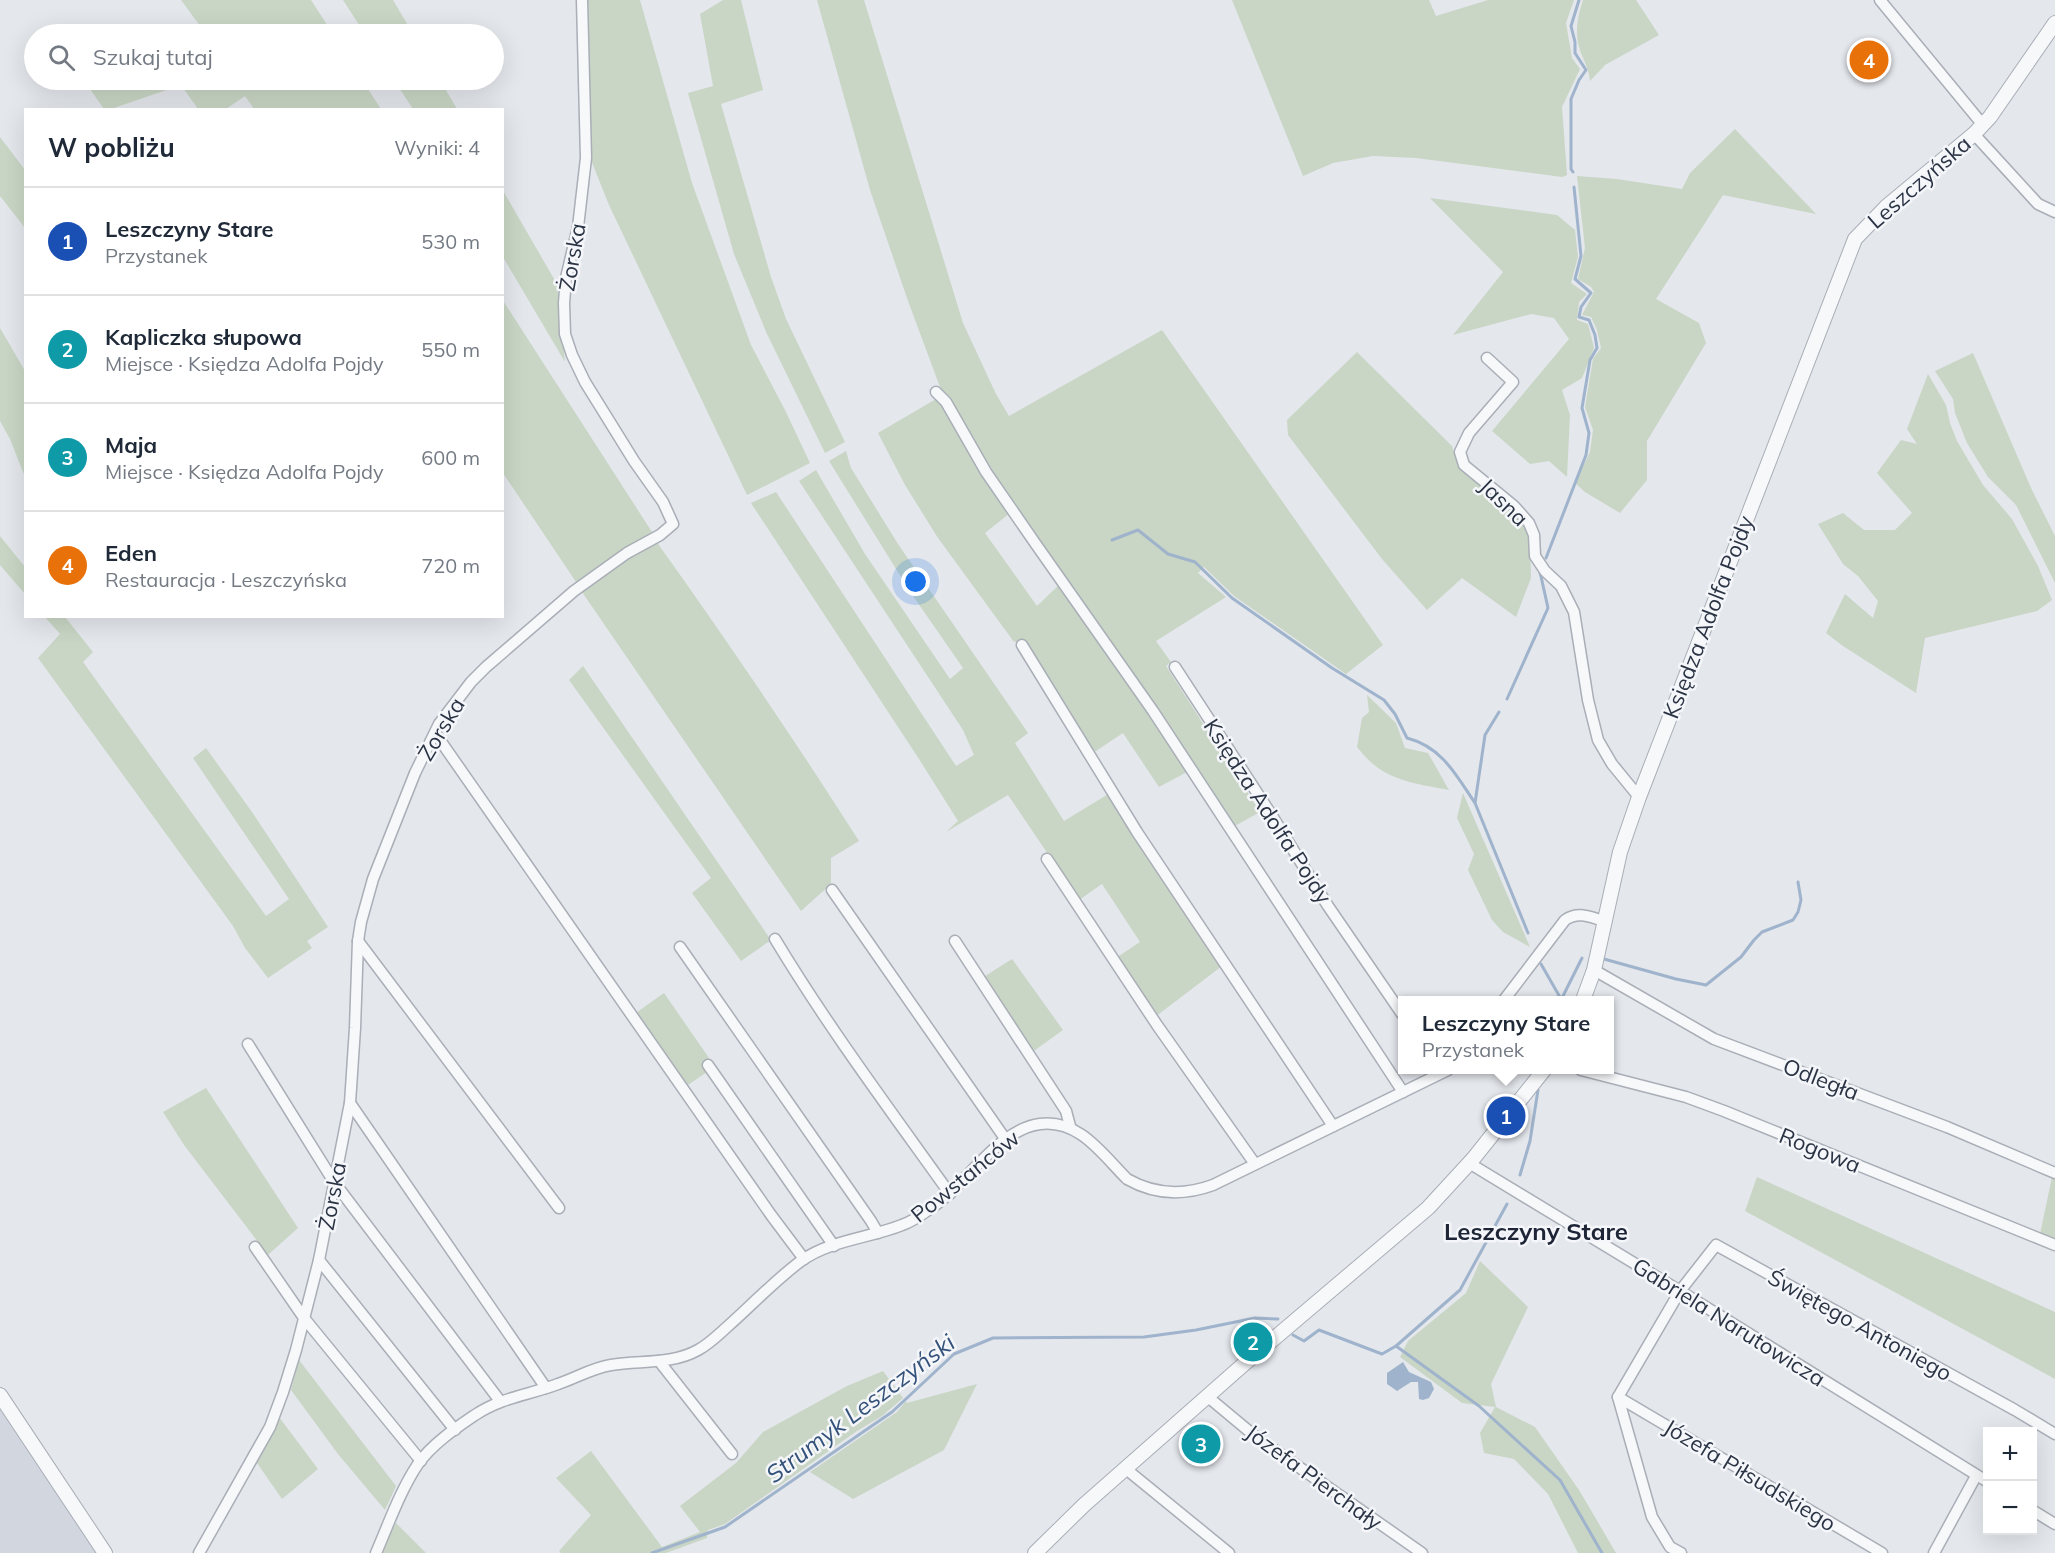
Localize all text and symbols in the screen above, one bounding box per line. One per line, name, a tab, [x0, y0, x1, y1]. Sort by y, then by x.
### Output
search box	[24, 24, 504, 90]
pin: 4	[1850, 38, 1888, 82]
icon: search	[45, 41, 78, 74]
text: Szukaj tutaj	[93, 43, 213, 71]
street label: Leszczyńska	[1862, 129, 1976, 235]
text: W pobliżu	[48, 131, 175, 164]
text: Wyniki: 4	[394, 135, 480, 160]
text: Leszczyny Stare	[105, 215, 274, 243]
street label: Żorska	[552, 221, 592, 293]
text: 1	[62, 229, 74, 254]
text: 530 m	[421, 229, 480, 254]
text: Przystanek	[105, 243, 208, 268]
text: Kapliczka słupowa	[105, 323, 302, 351]
text: 2	[62, 337, 74, 362]
text: 550 m	[421, 337, 480, 362]
text: Miejsce · Księdza Adolfa Pojdy	[105, 351, 384, 376]
text: Maja	[105, 431, 157, 459]
text: 3	[62, 445, 74, 470]
text: 600 m	[421, 445, 480, 470]
text: Miejsce · Księdza Adolfa Pojdy	[105, 459, 384, 484]
street label: Jasna	[1474, 472, 1534, 532]
street label: Księdza Adolfa Pojdy	[1656, 511, 1760, 722]
text: Eden	[105, 539, 157, 567]
text: 4	[62, 553, 74, 578]
text: 720 m	[421, 553, 480, 578]
text: Restauracja · Leszczyńska	[105, 567, 347, 592]
your location	[901, 567, 930, 596]
street label: Żorska	[411, 692, 471, 766]
street label: Księdza Adolfa Pojdy	[1198, 713, 1338, 909]
popup	[1398, 996, 1614, 1074]
text: Leszczyny Stare	[1422, 1009, 1590, 1037]
text: Przystanek	[1422, 1037, 1524, 1062]
street label: Odległa	[1779, 1052, 1863, 1106]
pin: 1	[1486, 1094, 1526, 1138]
street label: Rogowa	[1775, 1121, 1865, 1179]
street label: Powstańców	[905, 1124, 1025, 1228]
street label: Żorska	[312, 1160, 352, 1232]
district label: Leszczyny Stare	[1444, 1216, 1628, 1246]
street label: Gabriela Narutowicza	[1627, 1251, 1831, 1393]
street label: Świętego Antoniego	[1763, 1263, 1957, 1387]
pin: 2	[1234, 1320, 1272, 1364]
water label: Strumyk Leszczyński	[759, 1327, 961, 1489]
street label: Józefa Piłsudskiego	[1659, 1413, 1841, 1537]
street label: Józefa Pierchały	[1240, 1418, 1388, 1536]
pin: 3	[1182, 1422, 1220, 1466]
map controls	[1983, 1427, 2037, 1535]
button: +	[1983, 1427, 2037, 1481]
button: −	[1983, 1481, 2037, 1535]

